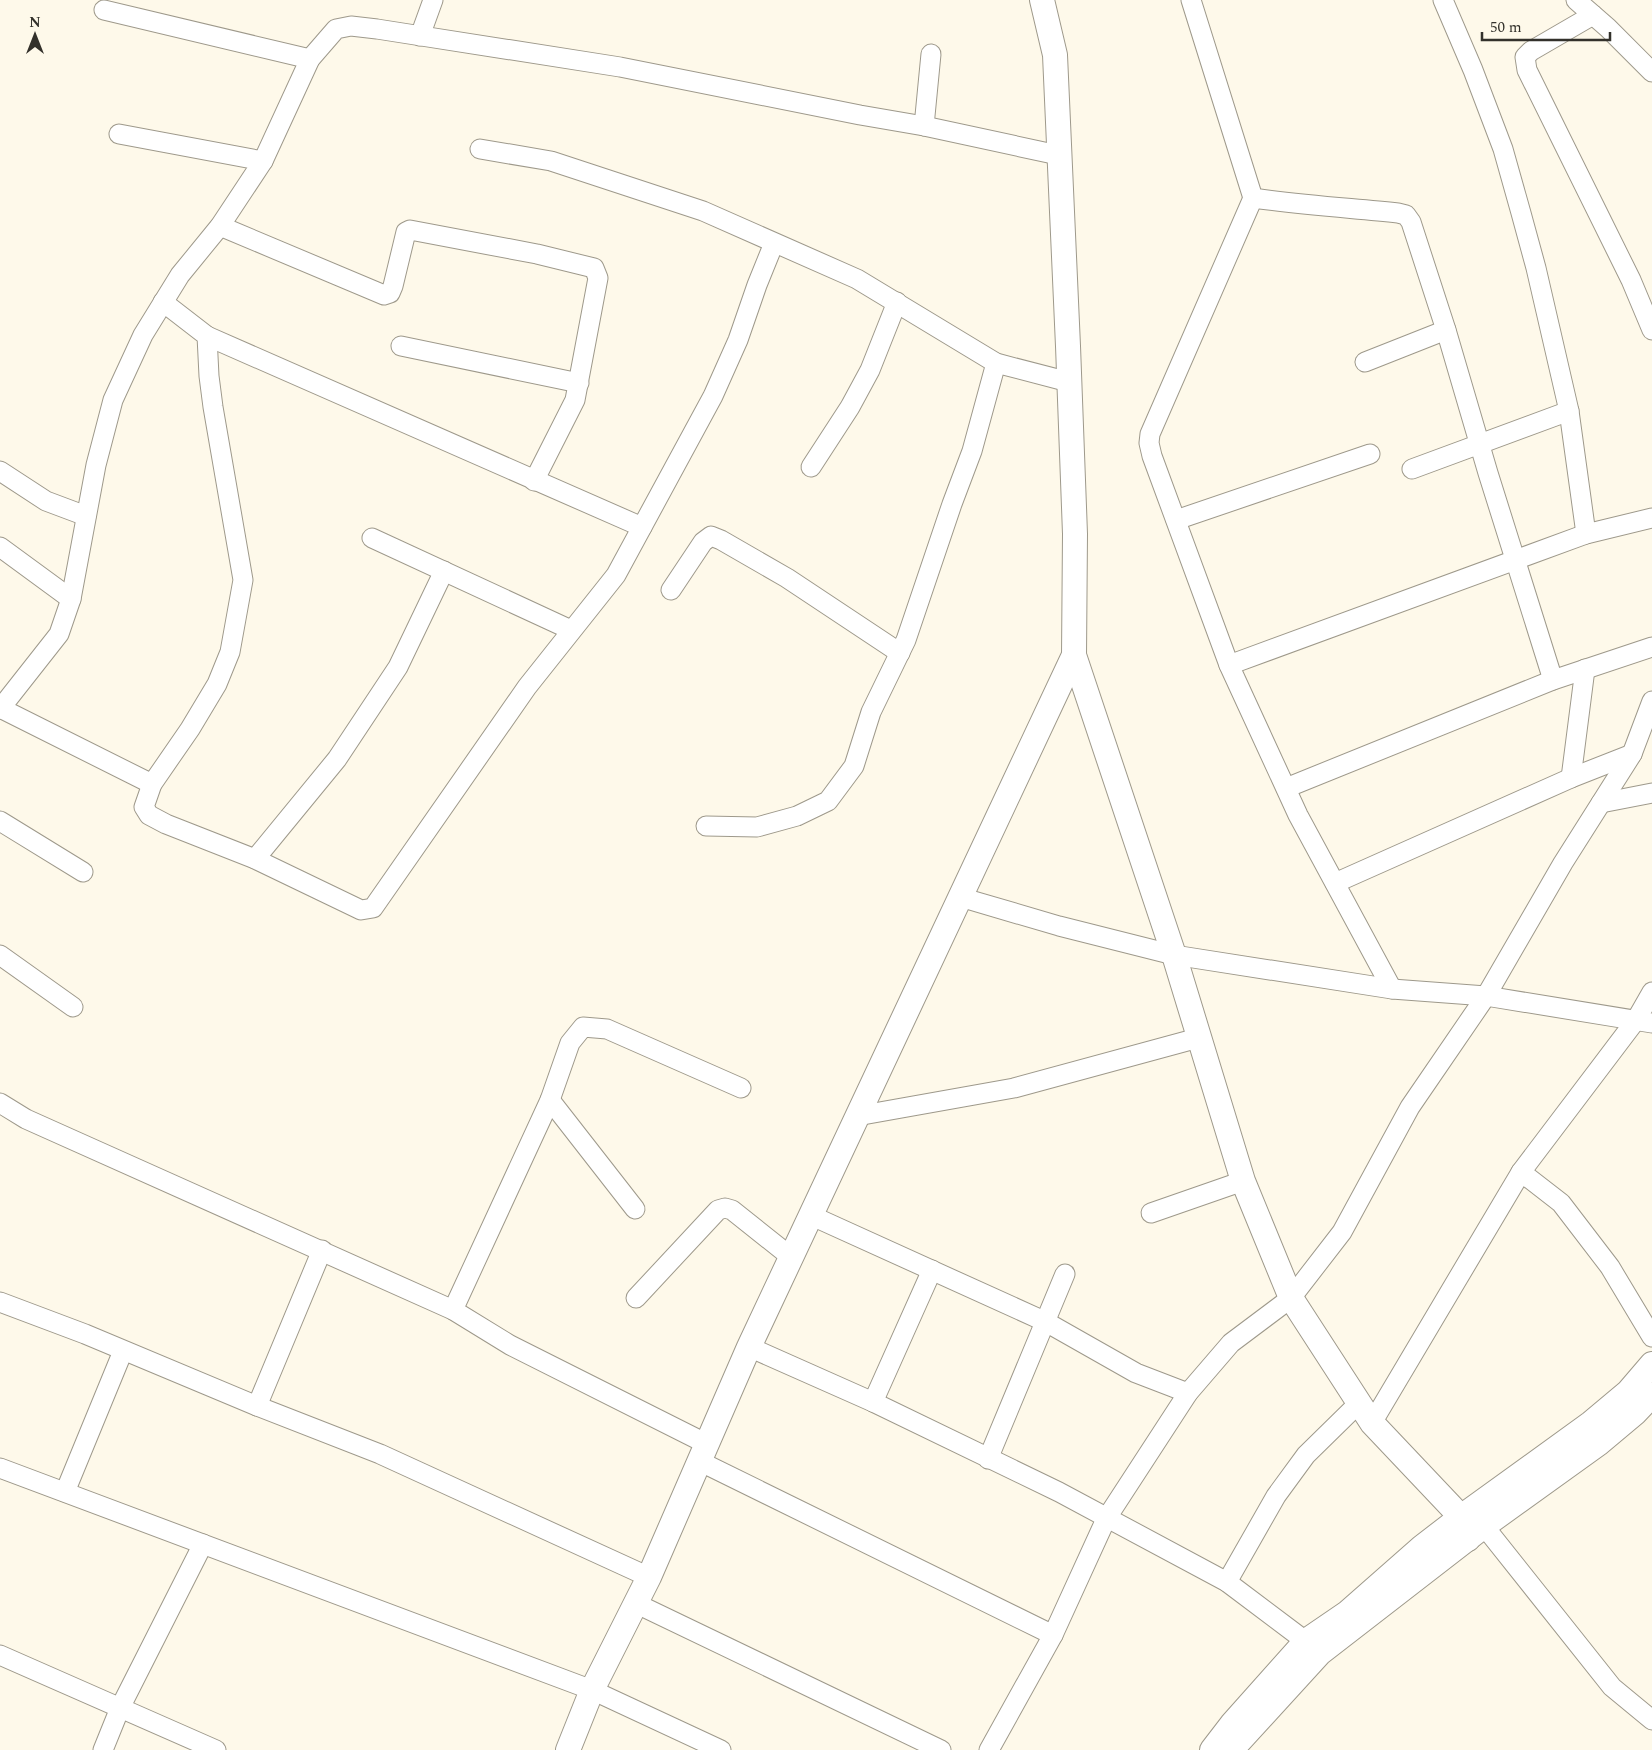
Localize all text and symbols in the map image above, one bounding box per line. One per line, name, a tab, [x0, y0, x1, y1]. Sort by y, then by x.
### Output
north arrow	[10, 10, 60, 60]
scale bar	[1482, 10, 1610, 42]
text: N	[29, 12, 41, 33]
text: 50 m	[1490, 16, 1522, 39]

